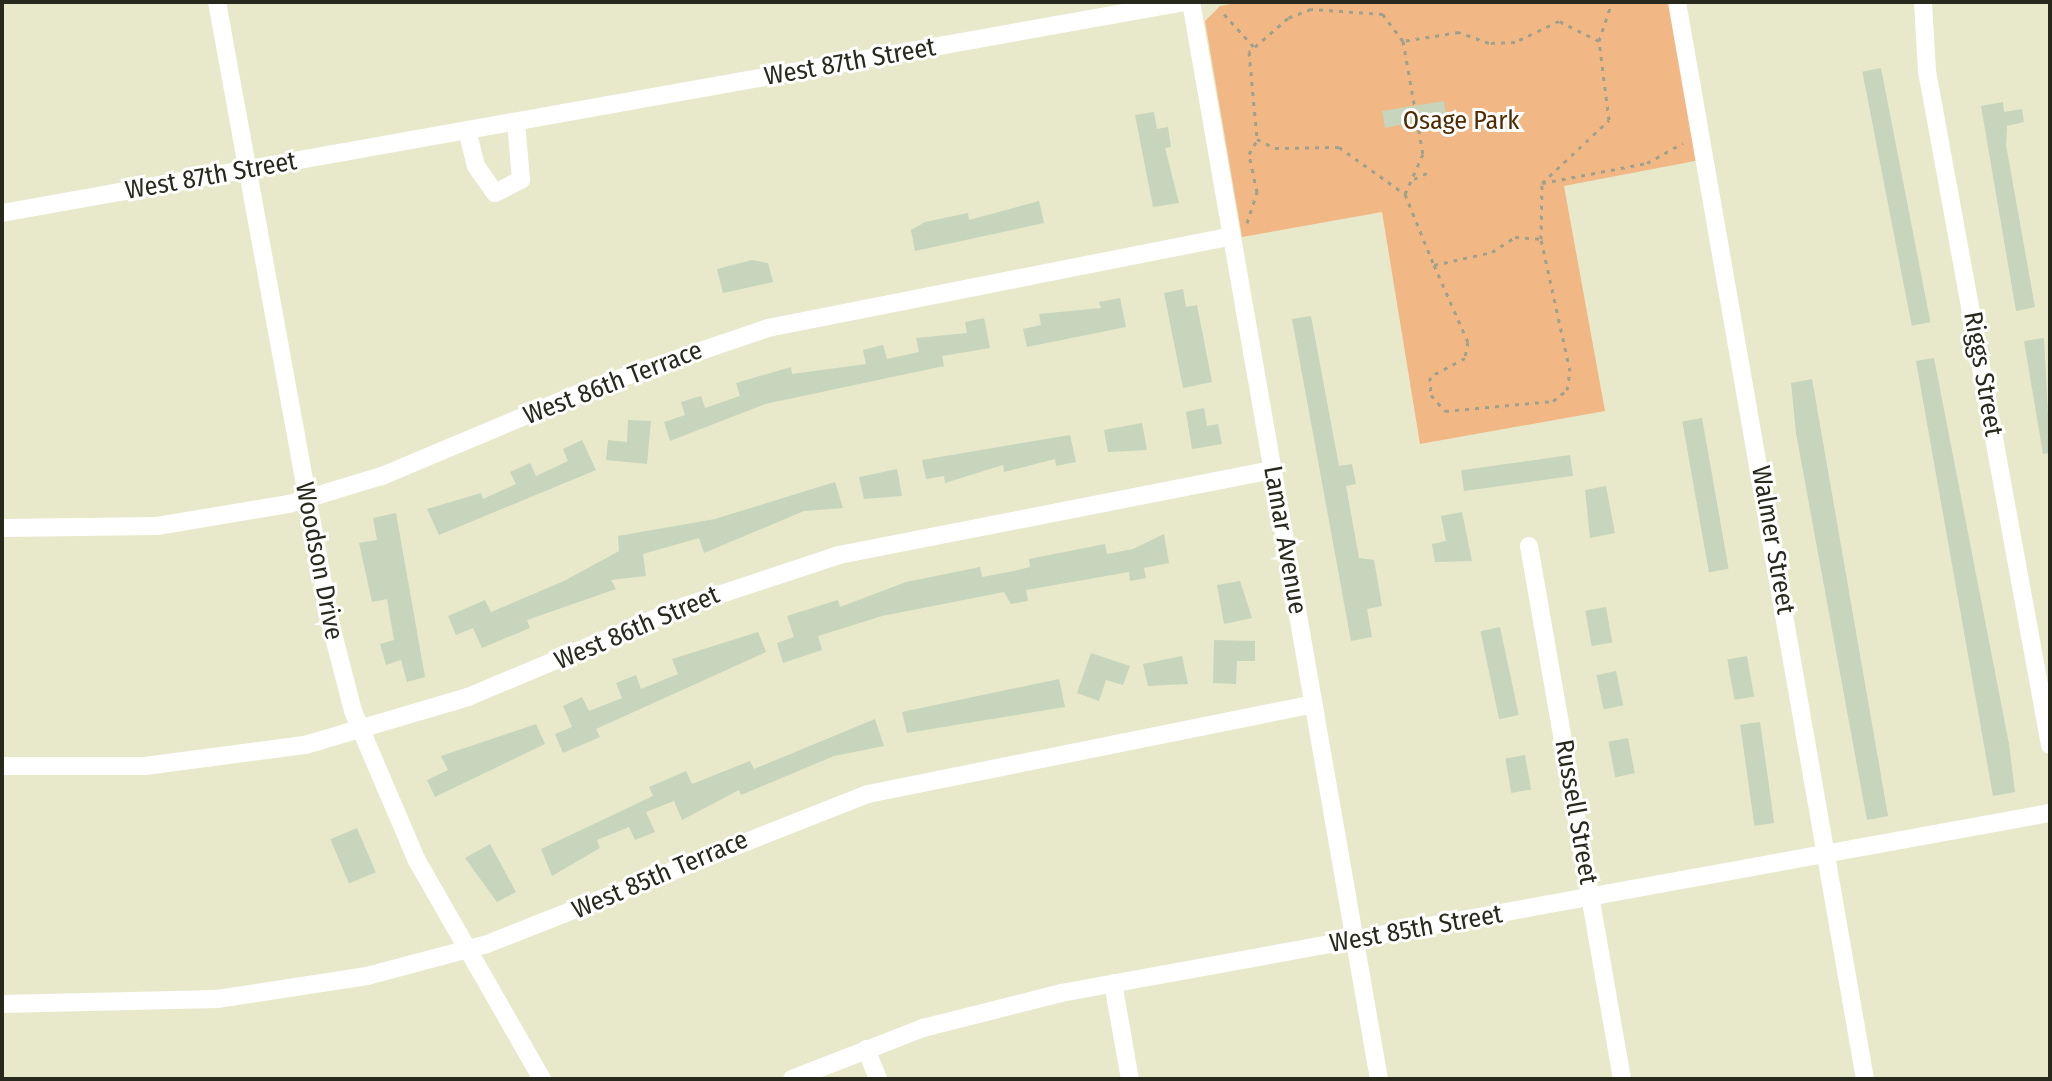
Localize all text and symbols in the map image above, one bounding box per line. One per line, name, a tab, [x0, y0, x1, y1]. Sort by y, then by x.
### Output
street label: West 87th Street	[762, 32, 938, 92]
park label: Osage Park	[1403, 105, 1519, 137]
street label: West 87th Street	[123, 146, 299, 206]
street label: Riggs Street	[1957, 309, 2009, 439]
street label: West 86th Terrace	[519, 335, 707, 431]
street label: Lamar Avenue	[1257, 463, 1313, 617]
street label: Walmer Street	[1745, 463, 1801, 617]
street label: Woodson Drive	[288, 479, 350, 643]
street label: West 86th Street	[550, 579, 724, 677]
street label: Russell Street	[1548, 737, 1604, 887]
street label: West 85th Terrace	[567, 824, 753, 926]
street label: West 85th Street	[1327, 898, 1505, 960]

